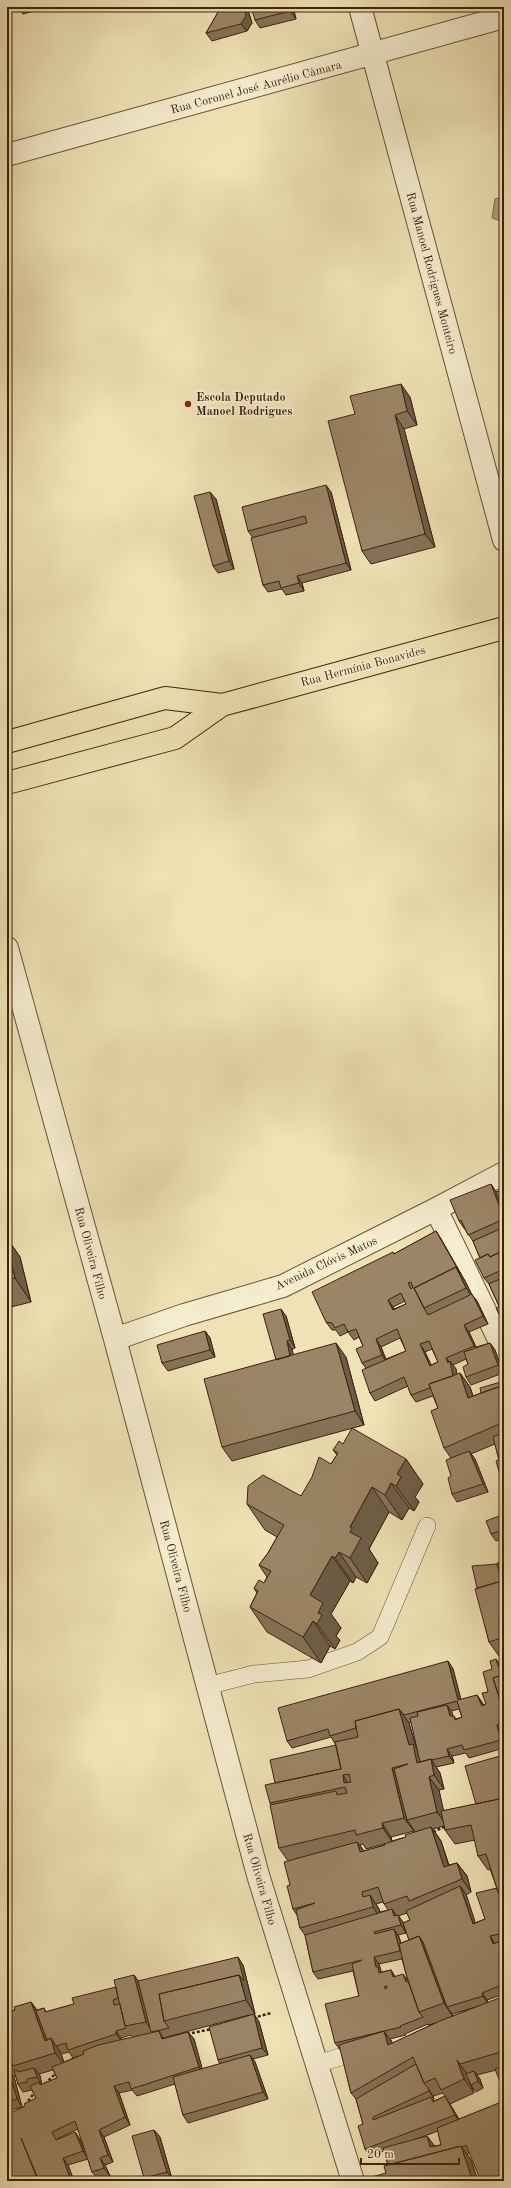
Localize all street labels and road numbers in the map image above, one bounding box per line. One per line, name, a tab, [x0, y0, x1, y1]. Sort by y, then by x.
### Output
street label: Rua Coronel José Aurélio Câmara	[170, 59, 343, 117]
street label: Rua Manoel Rodrigues Monteiro	[404, 191, 458, 356]
street label: Rua Hermínia Bonavides	[299, 645, 427, 689]
street label: Rua Oliveira Filho	[72, 1206, 108, 1301]
street label: Avenida Clóvis Matos	[273, 1235, 379, 1293]
street label: Rua Oliveira Filho	[157, 1519, 193, 1614]
street label: Rua Oliveira Filho	[240, 1832, 278, 1927]

